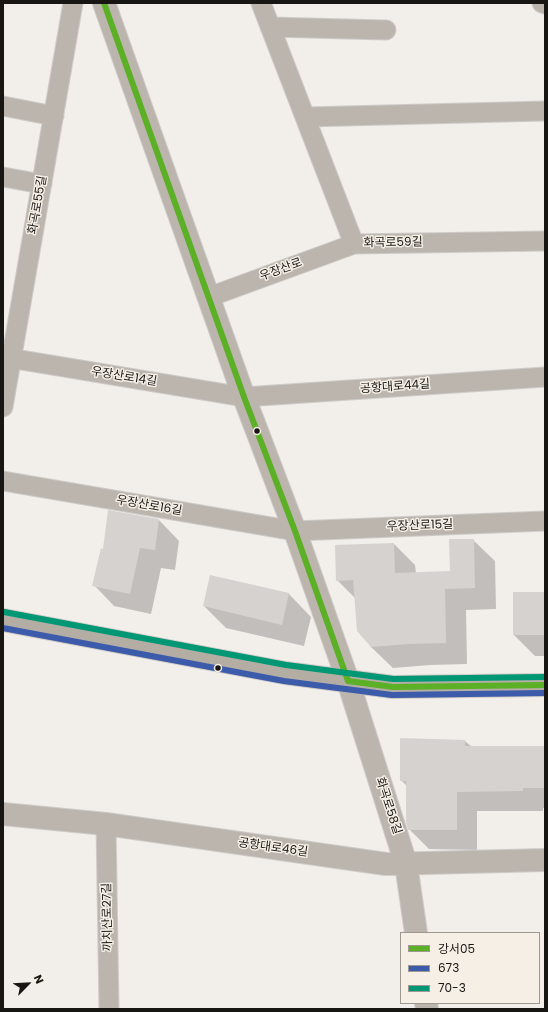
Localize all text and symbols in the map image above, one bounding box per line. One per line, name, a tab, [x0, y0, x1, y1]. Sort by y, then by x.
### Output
street label: 화곡로55길	[26, 175, 50, 235]
street label: 화곡로59길	[363, 235, 423, 251]
street label: 우장산로	[258, 256, 304, 284]
street label: 우장산로14길	[90, 365, 158, 389]
street label: 공항대로44길	[359, 377, 431, 397]
unlabelled marker	[252, 426, 262, 436]
street label: 우장산로16길	[115, 493, 183, 519]
street label: 우장산로15길	[386, 518, 454, 534]
unlabelled marker	[213, 663, 223, 673]
street label: 화곡로58길	[372, 776, 404, 836]
street label: 공항대로46길	[237, 836, 309, 860]
street label: 까치산로27길	[100, 883, 116, 951]
legend	[400, 932, 540, 1004]
text: 강서05	[438, 940, 475, 957]
text: 673	[438, 959, 459, 976]
north arrow	[8, 964, 48, 1004]
text: N	[30, 972, 48, 986]
text: 70-3	[438, 979, 466, 996]

